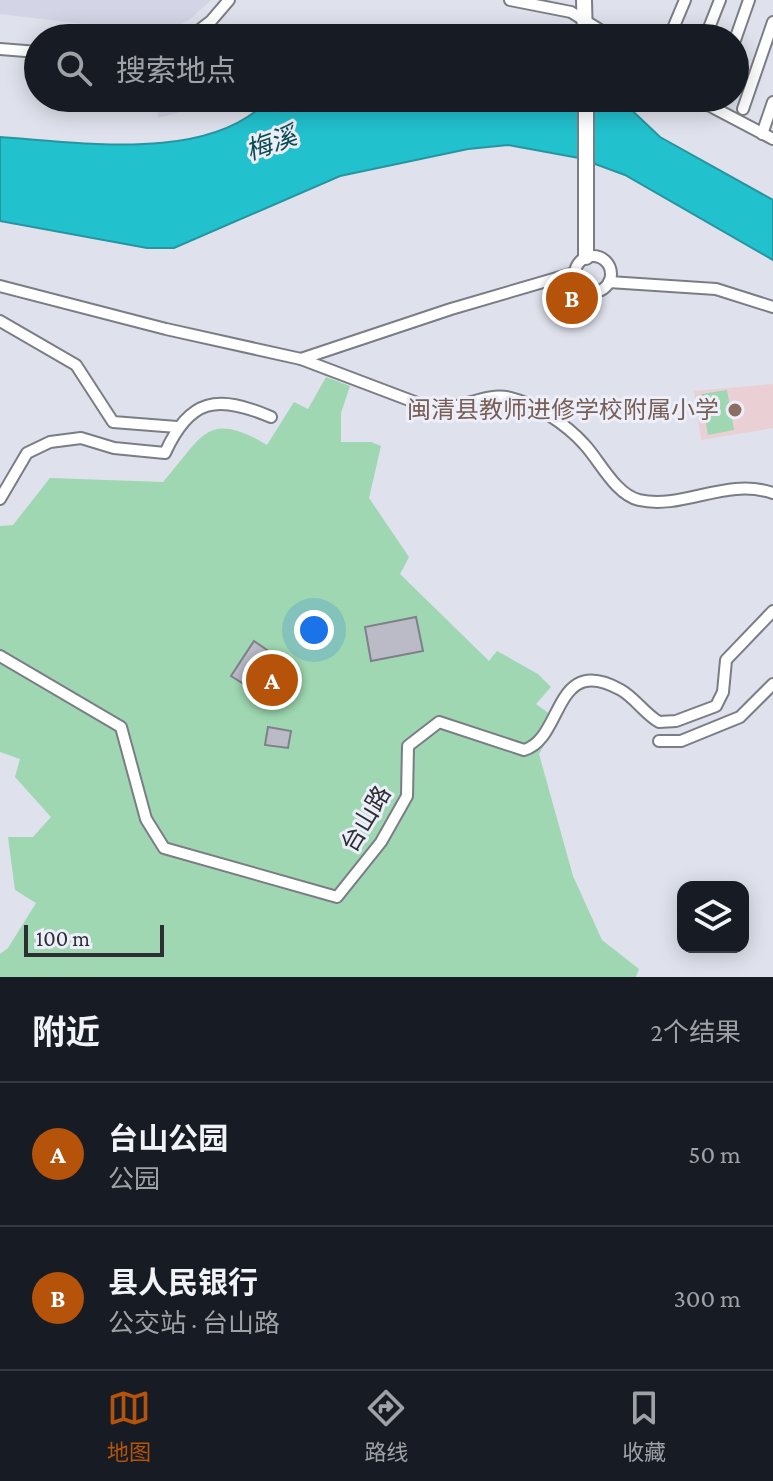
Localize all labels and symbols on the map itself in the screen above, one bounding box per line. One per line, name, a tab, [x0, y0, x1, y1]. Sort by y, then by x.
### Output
water label: 梅溪	[242, 120, 303, 166]
pin: B	[546, 268, 598, 328]
place label: 闽清县教师进修学校附属小学	[407, 396, 719, 423]
marker: 闽清县教师进修学校附属小学	[726, 401, 744, 419]
your location	[294, 610, 334, 650]
pin: A	[246, 650, 298, 710]
street label: 台山路	[335, 781, 396, 857]
scale bar	[24, 921, 164, 957]

